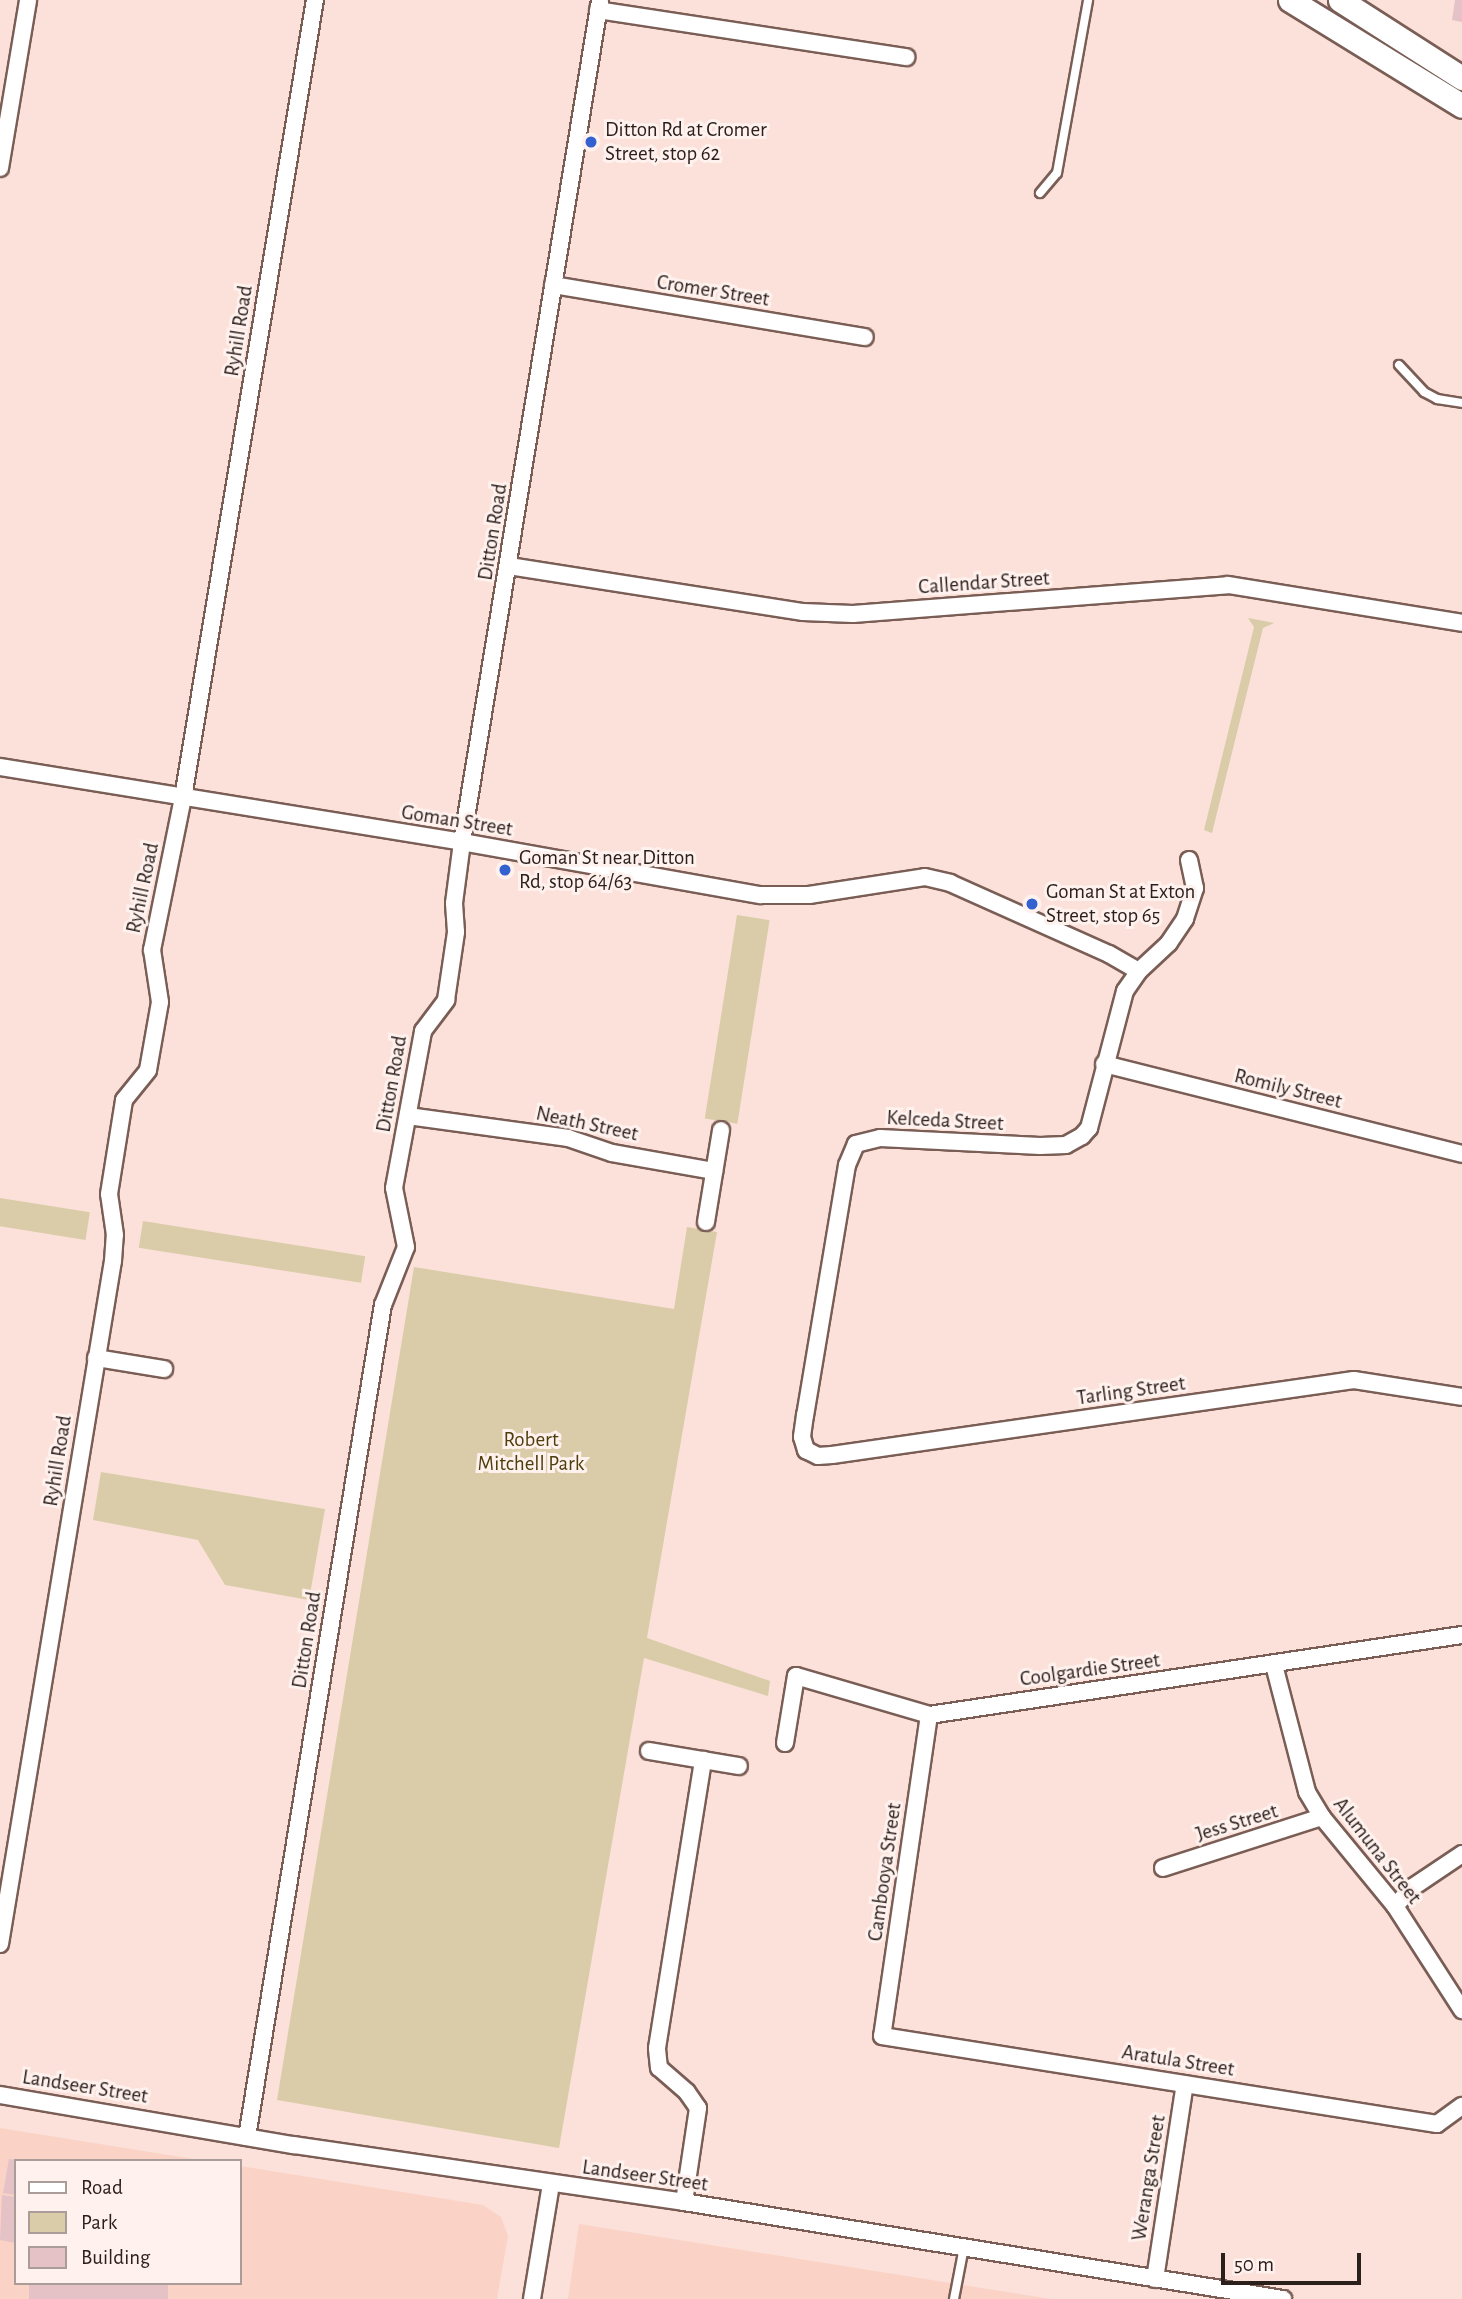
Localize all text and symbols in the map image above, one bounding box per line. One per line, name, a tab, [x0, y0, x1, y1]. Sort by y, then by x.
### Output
place label: Ditton Rd at Cromer Street, stop 62	[605, 117, 767, 167]
marker: Ditton Rd at Cromer Street, stop 62	[583, 134, 599, 150]
street label: Cromer Street	[655, 270, 771, 312]
street label: Ryhill Road	[219, 284, 259, 378]
street label: Ditton Road	[473, 482, 513, 582]
street label: Callendar Street	[917, 566, 1051, 600]
street label: Goman Street	[400, 800, 514, 842]
street label: Ryhill Road	[121, 840, 165, 936]
place label: Goman St near Ditton Rd, stop 64/63	[519, 845, 695, 895]
marker: Goman St near Ditton Rd, stop 64/63	[497, 862, 513, 878]
place label: Goman St at Exton Street, stop 65	[1046, 879, 1195, 929]
marker: Goman St at Exton Street, stop 65	[1024, 896, 1040, 912]
street label: Ditton Road	[371, 1034, 413, 1134]
street label: Romily Street	[1232, 1063, 1344, 1115]
street label: Neath Street	[534, 1101, 640, 1147]
street label: Kelceda Street	[886, 1105, 1004, 1137]
street label: Tarling Street	[1075, 1371, 1187, 1411]
street label: Ryhill Road	[38, 1414, 78, 1508]
park label: Robert Mitchell Park	[478, 1427, 584, 1477]
street label: Ditton Road	[287, 1590, 327, 1690]
street label: Coolgardie Street	[1018, 1648, 1162, 1692]
street label: Alumuna Street	[1327, 1793, 1427, 1909]
street label: Jess Street	[1193, 1799, 1281, 1847]
street label: Cambooya Street	[863, 1801, 907, 1943]
street label: Aratula Street	[1120, 2040, 1236, 2082]
street label: Landseer Street	[20, 2065, 150, 2109]
street label: Weranga Street	[1127, 2113, 1171, 2243]
street label: Landseer Street	[580, 2155, 710, 2197]
legend	[14, 2159, 242, 2285]
text: Road	[81, 2177, 123, 2198]
text: Park	[81, 2212, 117, 2233]
scale bar	[1224, 2240, 1364, 2284]
text: Building	[81, 2247, 150, 2268]
text: 50 m	[1234, 2254, 1274, 2275]

